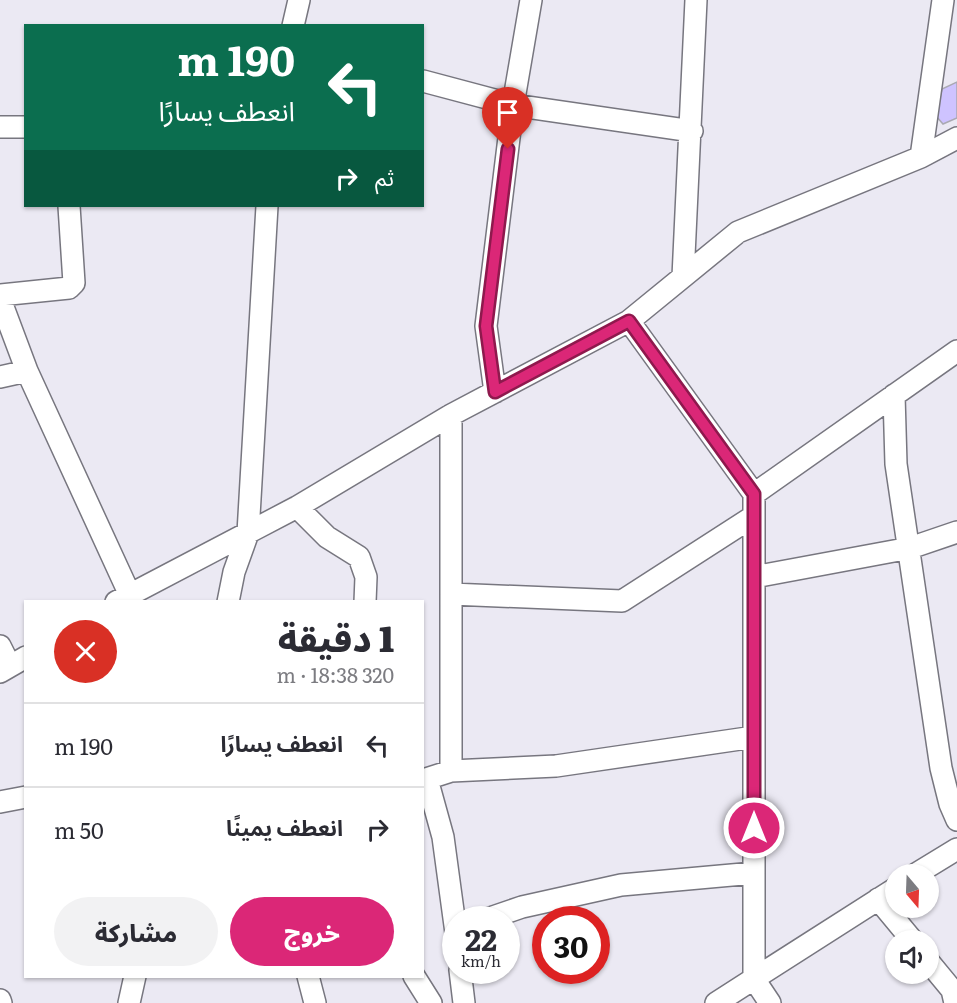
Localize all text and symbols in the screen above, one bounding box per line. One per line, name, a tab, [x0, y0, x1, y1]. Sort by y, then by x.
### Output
text: 190 m	[177, 27, 295, 89]
icon: left	[316, 48, 394, 126]
pin	[482, 87, 533, 149]
text: انعطف يسارًا	[158, 89, 295, 129]
icon: arrive	[491, 96, 524, 129]
text: ثم	[375, 160, 394, 193]
icon: right	[330, 162, 363, 195]
text: 1 دقيقة	[278, 610, 394, 663]
button: close	[54, 620, 117, 683]
text: 320 m · 18:38	[277, 659, 394, 689]
text: انعطف يسارًا	[220, 726, 343, 759]
text: 190 m	[54, 729, 113, 762]
icon: left	[361, 729, 394, 762]
position arrow	[722, 796, 786, 860]
text: انعطف يمينًا	[226, 810, 343, 843]
text: 50 m	[54, 813, 104, 846]
icon: right	[361, 813, 394, 846]
north arrow	[885, 864, 939, 918]
map controls	[885, 864, 939, 984]
button: مشاركة	[54, 897, 218, 966]
button: خروج	[230, 897, 394, 966]
speed limit sign: 30	[532, 906, 610, 984]
text: 22	[465, 916, 497, 960]
button: sound	[885, 930, 939, 984]
text: km/h	[461, 949, 501, 972]

